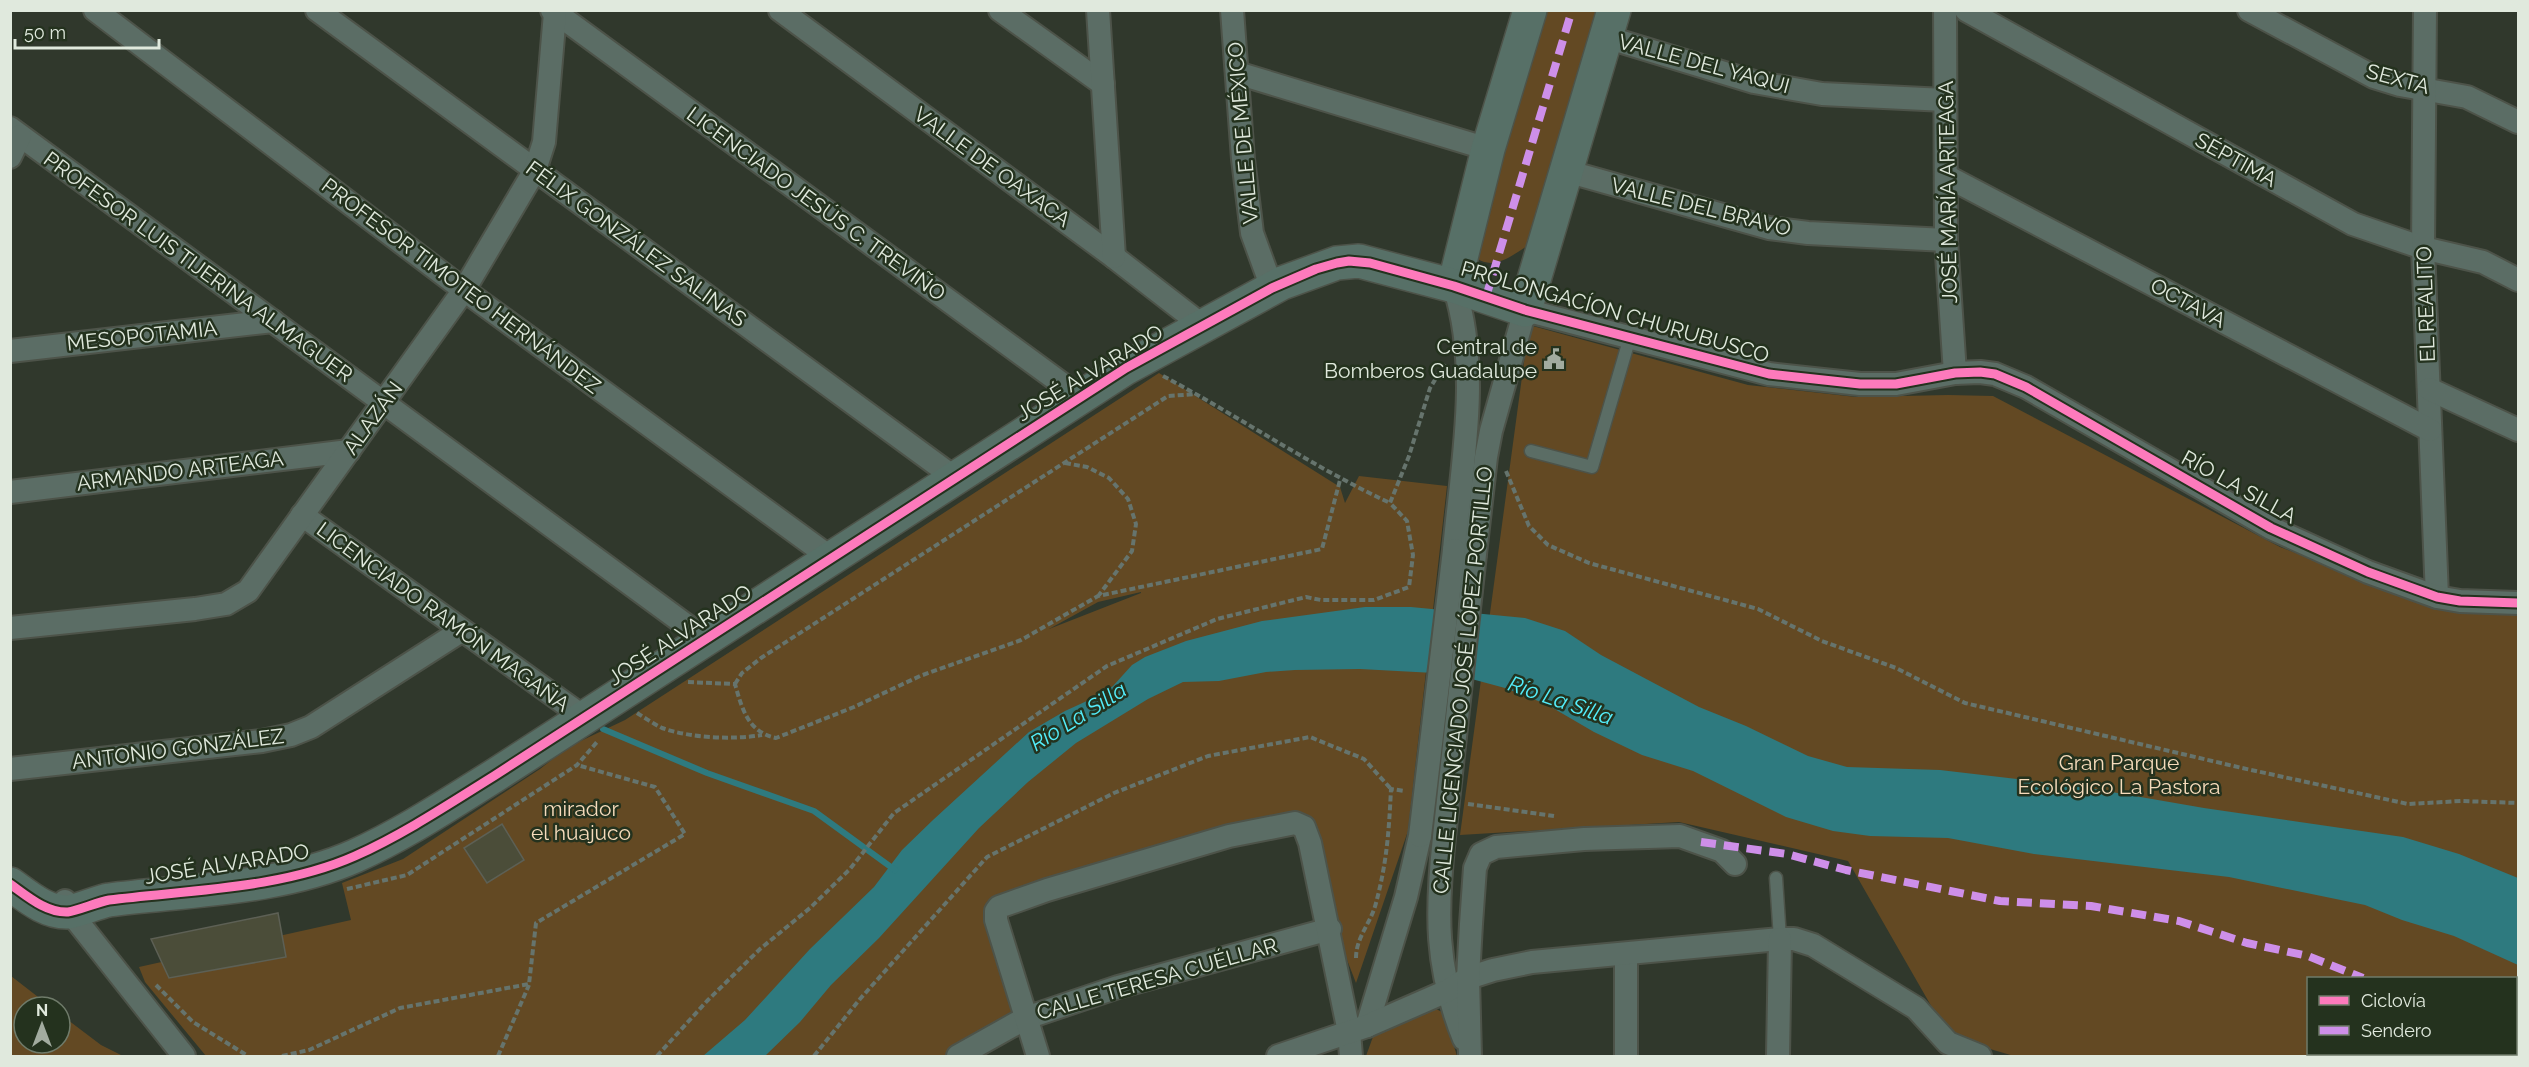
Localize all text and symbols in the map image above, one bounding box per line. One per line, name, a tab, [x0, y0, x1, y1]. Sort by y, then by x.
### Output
scale bar	[15, 12, 159, 50]
text: 50 m	[24, 22, 66, 43]
street label: VALLE DEL YAQUI	[1616, 29, 1793, 98]
street label: VALLE DE MÉXICO	[1222, 41, 1263, 225]
street label: SEXTA	[2364, 58, 2432, 99]
street label: JOSÉ MARÍA ARTEAGA	[1933, 80, 1962, 304]
street label: LICENCIADO JESÚS C. TREVIÑO	[682, 101, 951, 306]
street label: VALLE DE OAXACA	[909, 101, 1076, 232]
street label: SÉPTIMA	[2191, 127, 2281, 192]
street label: PROFESOR LUIS TIJERINA ALMAGUER	[39, 146, 358, 387]
street label: FÉLIX GONZÁLEZ SALINAS	[521, 155, 751, 332]
street label: VALLE DEL BRAVO	[1608, 172, 1794, 241]
street label: PROFESOR TIMOTEO HERNÁNDEZ	[317, 173, 606, 399]
street label: EL REALITO	[2411, 246, 2440, 362]
street label: PROLONGACÍON CHURUBUSCO	[1458, 255, 1772, 368]
street label: OCTAVA	[2146, 272, 2230, 333]
street label: MESOPOTAMIA	[65, 315, 219, 356]
street label: JOSÉ ALVARADO	[1012, 319, 1167, 426]
place label: Central de Bomberos Guadalupe	[1324, 334, 1537, 383]
public building icon: Central de Bomberos Guadalupe	[1542, 347, 1566, 371]
street label: ALAZÁN	[338, 376, 407, 459]
street label: ARMANDO ARTEAGA	[75, 445, 285, 496]
street label: RÍO LA SILLA	[2177, 445, 2301, 528]
street label: CALLE LICENCIADO JOSÉ LÓPEZ PORTILLO	[1428, 465, 1497, 895]
street label: LICENCIADO RAMÓN MAGAÑA	[312, 517, 574, 717]
street label: JOSÉ ALVARADO	[603, 579, 756, 690]
water label: Río La Silla	[1505, 670, 1617, 730]
water label: Río La Silla	[1025, 676, 1131, 756]
street label: ANTONIO GONZÁLEZ	[70, 723, 286, 774]
park label: Gran Parque Ecológico La Pastora	[2017, 750, 2221, 799]
park label: mirador el huajuco	[531, 796, 631, 845]
street label: JOSÉ ALVARADO	[143, 838, 311, 889]
street label: CALLE TERESA CUÉLLAR	[1034, 932, 1280, 1025]
legend	[2307, 977, 2517, 1055]
text: Ciclovía	[2361, 990, 2426, 1011]
north arrow	[12, 995, 72, 1055]
text: N	[36, 1001, 48, 1020]
text: Sendero	[2361, 1020, 2432, 1041]

